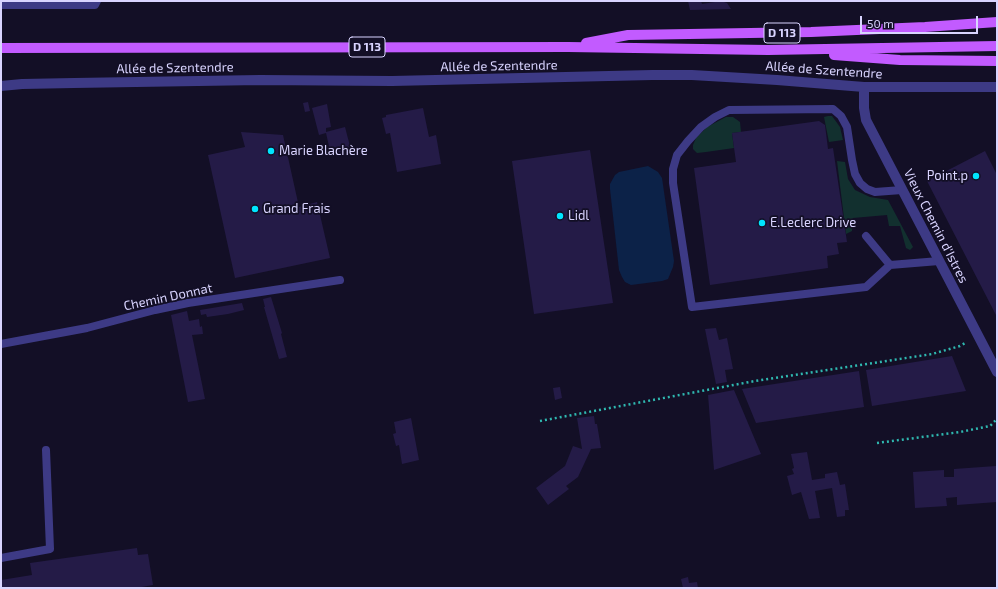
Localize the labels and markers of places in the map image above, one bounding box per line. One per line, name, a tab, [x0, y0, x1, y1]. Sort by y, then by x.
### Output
place label: Marie Blachère	[279, 143, 368, 159]
marker: Marie Blachère	[266, 146, 276, 156]
place label: Point.p	[927, 168, 968, 184]
marker: Point.p	[971, 171, 981, 181]
place label: Grand Frais	[263, 201, 330, 217]
marker: Grand Frais	[250, 204, 260, 214]
place label: Lidl	[568, 208, 589, 224]
marker: Lidl	[555, 211, 565, 221]
place label: E.Leclerc Drive	[770, 215, 856, 231]
marker: E.Leclerc Drive	[757, 218, 767, 228]

